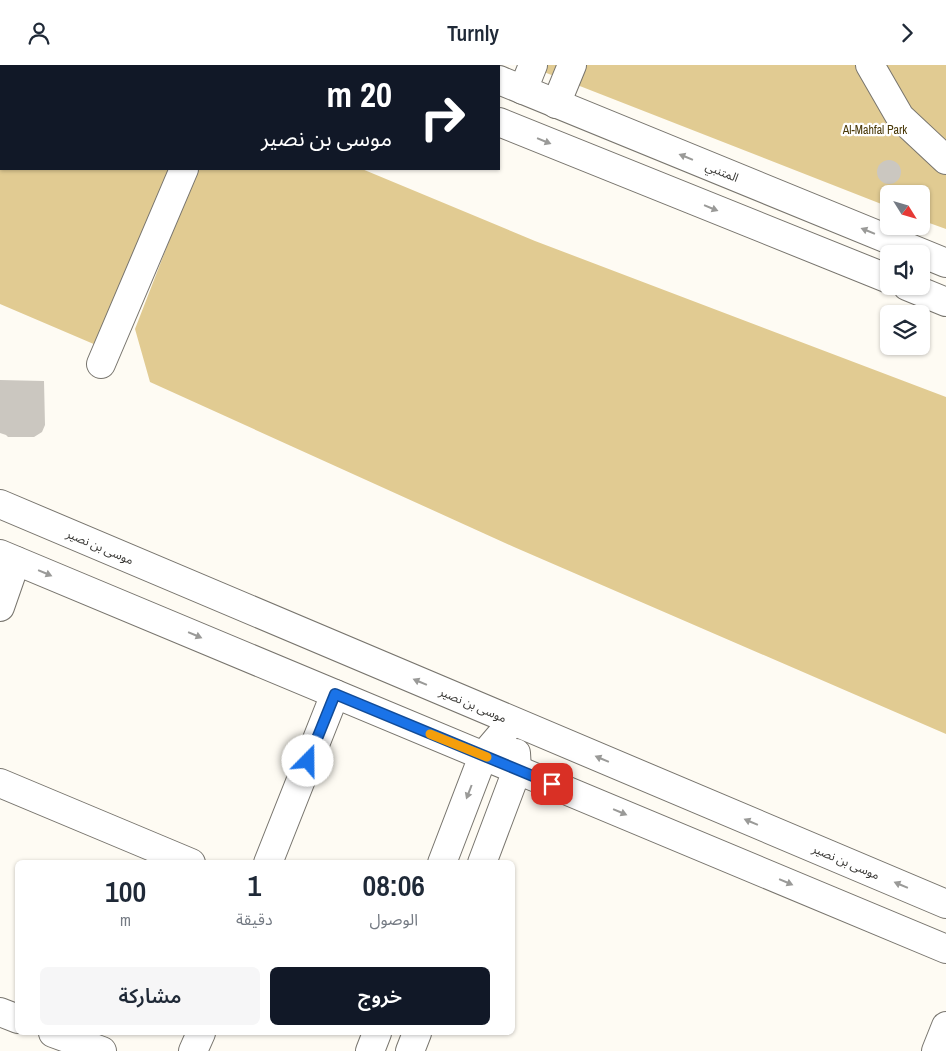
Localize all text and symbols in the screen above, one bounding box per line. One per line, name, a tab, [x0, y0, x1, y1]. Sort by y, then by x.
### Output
text: Turnly	[447, 18, 499, 48]
icon: person	[25, 19, 53, 47]
icon: forward	[893, 19, 921, 47]
text: 20 m	[327, 71, 392, 118]
icon: right	[410, 85, 475, 150]
park label: Al-Mahfal Park	[842, 122, 907, 138]
text: موسى بن نصير	[261, 123, 392, 153]
one-way arrow	[537, 137, 551, 145]
one-way arrow	[679, 152, 693, 160]
street label: المتنبي	[702, 158, 741, 188]
north arrow	[880, 185, 930, 235]
map controls	[880, 185, 930, 355]
one-way arrow	[704, 204, 719, 212]
one-way arrow	[861, 227, 876, 235]
button: sound	[880, 245, 930, 295]
button: layers	[880, 305, 930, 355]
street label: موسى بن نصير	[63, 525, 136, 568]
one-way arrow	[38, 569, 53, 577]
one-way arrow	[188, 632, 202, 640]
one-way arrow	[413, 678, 427, 686]
street label: موسى بن نصير	[436, 683, 509, 726]
position arrow	[281, 734, 333, 786]
one-way arrow	[594, 755, 609, 763]
pin	[531, 763, 573, 805]
icon: arrive	[538, 770, 566, 798]
one-way arrow	[465, 784, 472, 799]
one-way arrow	[612, 809, 627, 817]
one-way arrow	[744, 818, 758, 826]
street label: موسى بن نصير	[809, 840, 882, 883]
text: 1	[247, 865, 261, 905]
text: 08:06	[363, 865, 425, 905]
text: 100	[105, 871, 146, 911]
one-way arrow	[779, 878, 793, 886]
one-way arrow	[894, 881, 908, 889]
text: دقيقة	[236, 908, 273, 930]
text: الوصول	[369, 908, 418, 930]
text: m	[120, 909, 131, 931]
button: مشاركة	[40, 967, 260, 1025]
button: خروج	[270, 967, 490, 1025]

